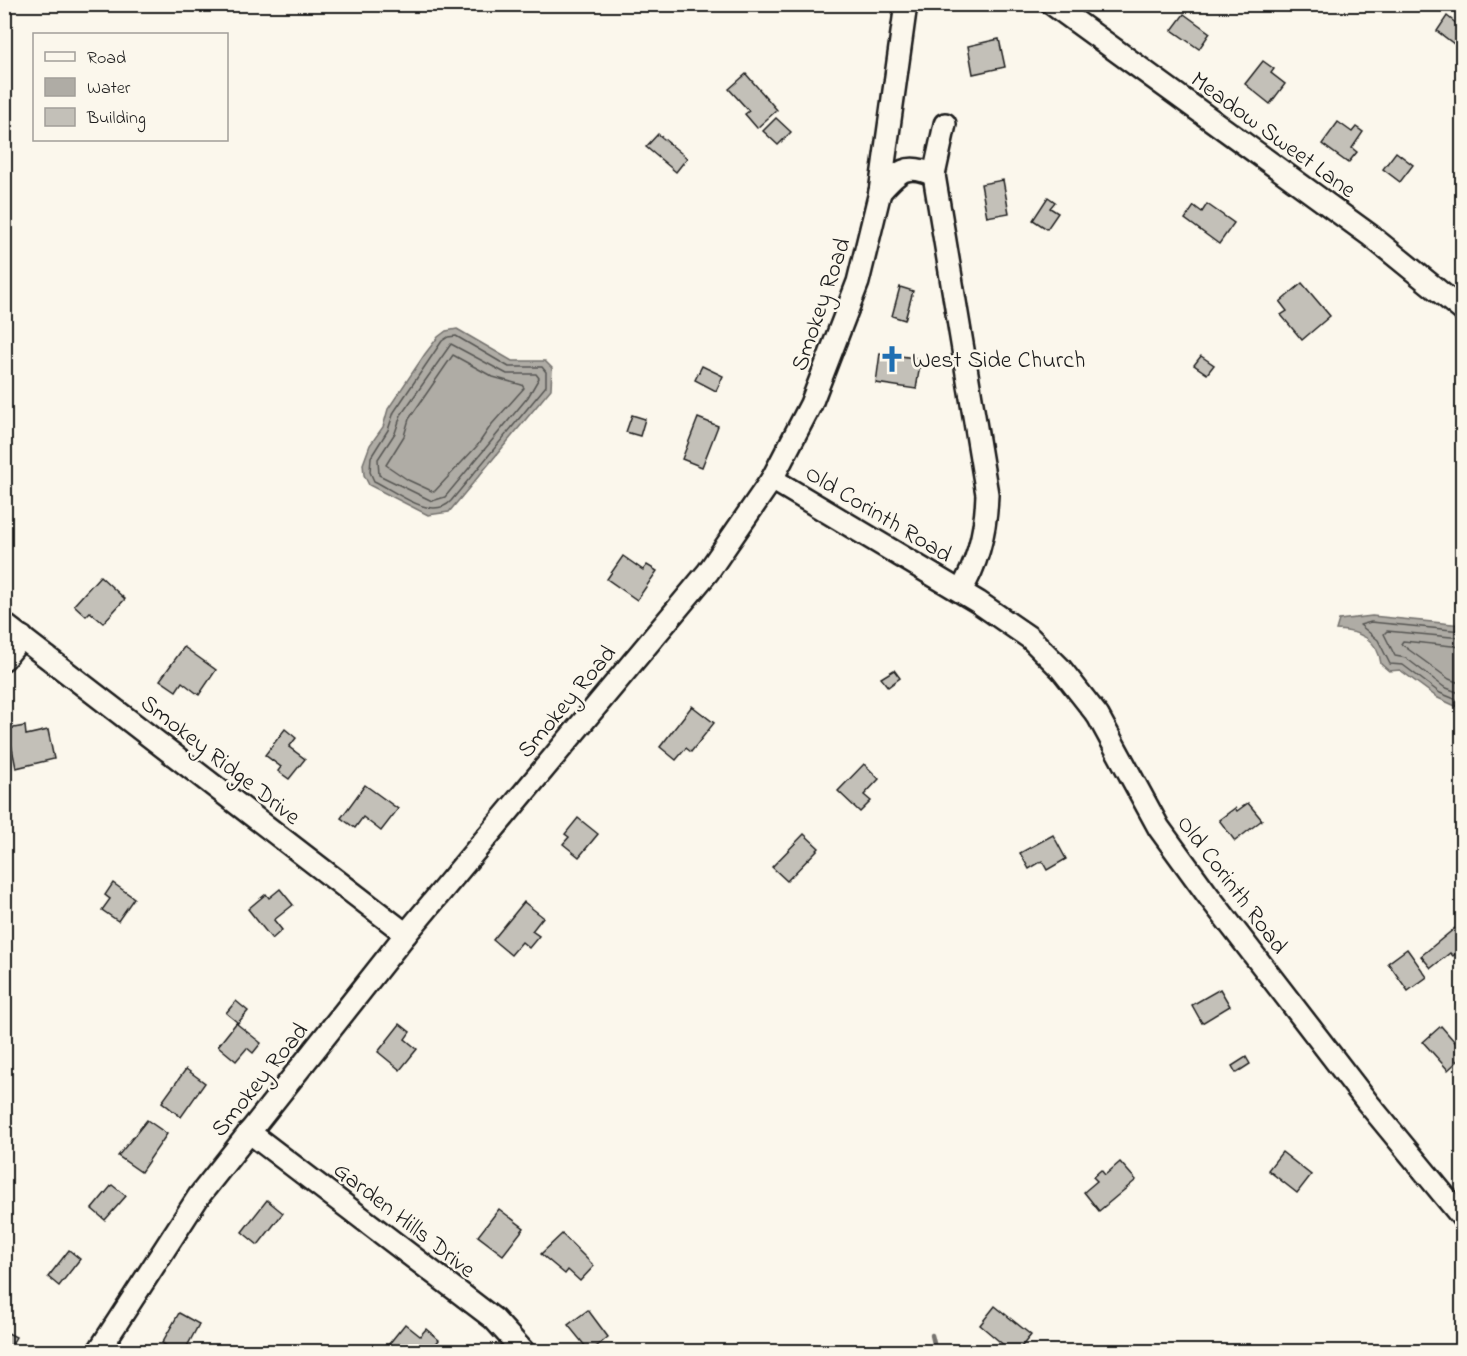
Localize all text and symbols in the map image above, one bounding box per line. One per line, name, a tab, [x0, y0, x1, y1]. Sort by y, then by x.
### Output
legend	[33, 33, 228, 141]
text: Road	[87, 46, 126, 72]
street label: Meadow Sweet Lane	[1182, 64, 1363, 208]
text: Water	[87, 76, 131, 102]
text: Building	[86, 106, 146, 133]
street label: Smokey Road	[783, 233, 863, 376]
church icon: West Side Church	[877, 344, 907, 374]
place label: West Side Church	[912, 344, 1085, 379]
street label: Old Corinth Road	[797, 457, 958, 573]
street label: Smokey Road	[510, 638, 627, 768]
street label: Smokey Ridge Drive	[131, 687, 307, 836]
street label: Old Corinth Road	[1167, 809, 1295, 963]
street label: Smokey Road	[204, 1015, 319, 1146]
street label: Garden Hills Drive	[325, 1154, 482, 1288]

